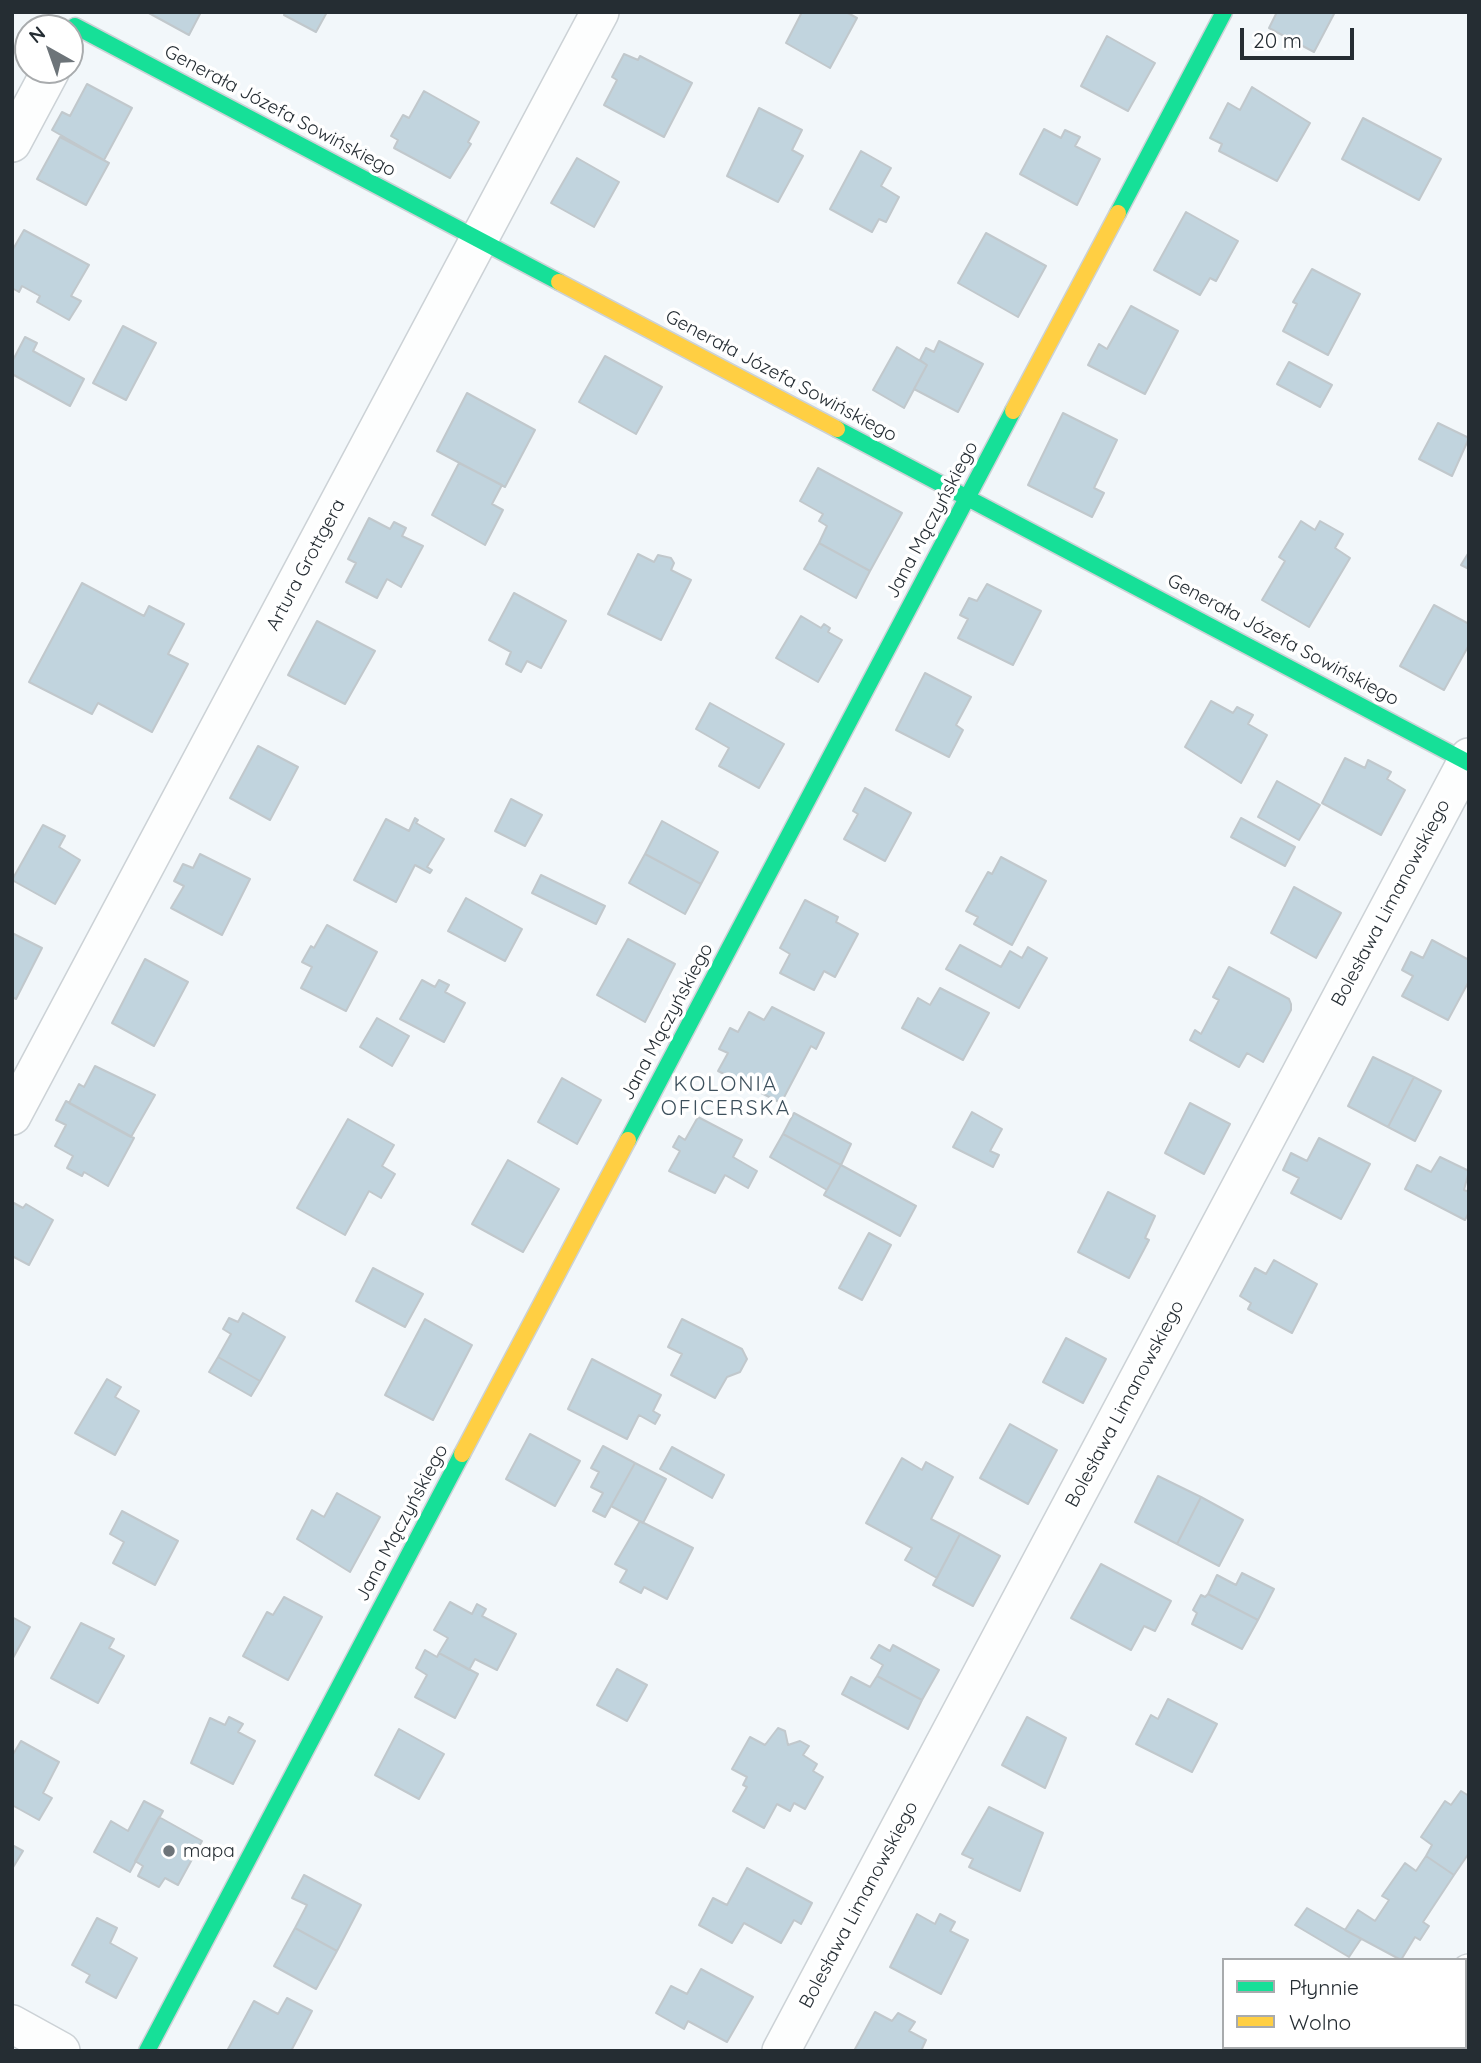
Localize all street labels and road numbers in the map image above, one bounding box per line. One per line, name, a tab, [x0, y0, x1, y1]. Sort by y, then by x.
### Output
street label: Generała Józefa Sowińskiego	[160, 40, 400, 182]
street label: Generała Józefa Sowińskiego	[661, 305, 901, 447]
street label: Jana Mączyńskiego	[881, 438, 983, 602]
street label: Artura Grottgera	[262, 495, 350, 635]
street label: Generała Józefa Sowińskiego	[1163, 569, 1403, 711]
street label: Bolesława Limanowskiego	[1327, 796, 1455, 1010]
street label: Jana Mączyńskiego	[616, 940, 718, 1104]
street label: Bolesława Limanowskiego	[1061, 1297, 1189, 1511]
street label: Jana Mączyńskiego	[351, 1441, 453, 1605]
street label: Bolesława Limanowskiego	[795, 1798, 923, 2012]

